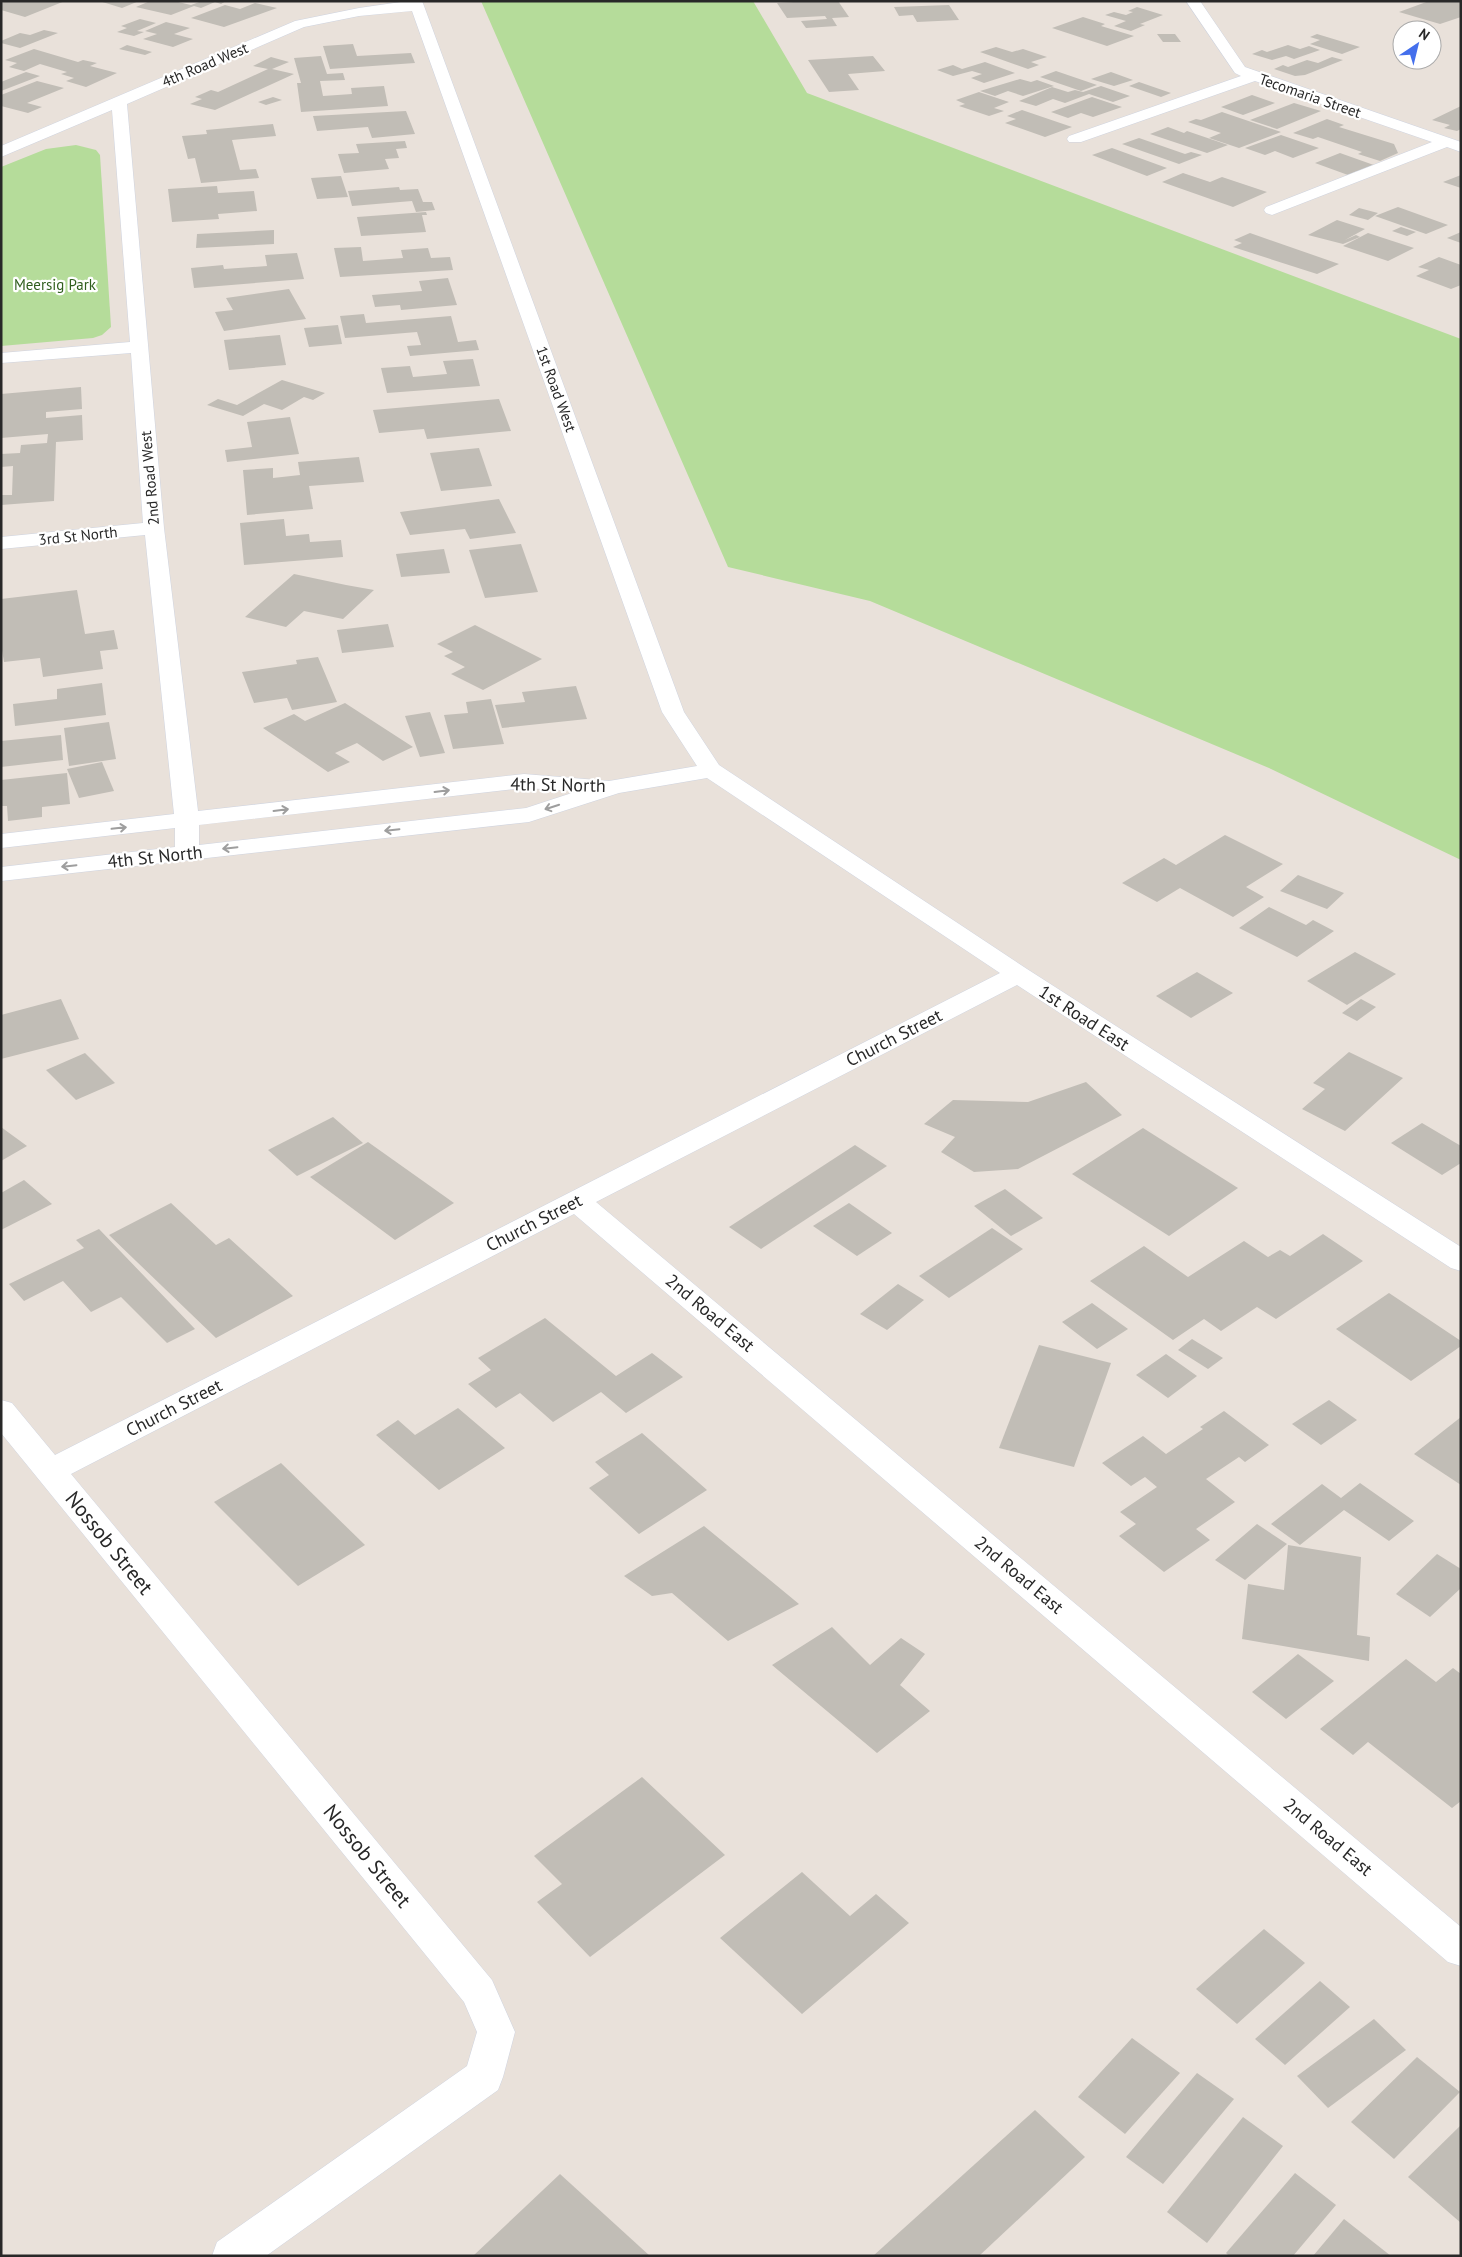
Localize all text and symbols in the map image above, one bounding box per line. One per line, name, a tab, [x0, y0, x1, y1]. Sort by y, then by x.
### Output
north arrow	[1392, 20, 1442, 70]
text: N	[1416, 24, 1433, 44]
street label: 4th Road West	[159, 38, 251, 91]
street label: Tecomaria Street	[1257, 69, 1364, 122]
park label: Meersig Park	[14, 275, 97, 294]
street label: 1st Road West	[532, 343, 581, 434]
street label: 2nd Road West	[136, 430, 163, 526]
street label: 3rd St North	[37, 522, 118, 549]
street label: 4th St North	[510, 772, 606, 797]
one-way arrow	[434, 786, 450, 796]
one-way arrow	[545, 803, 561, 813]
one-way arrow	[272, 805, 288, 815]
one-way arrow	[111, 824, 127, 833]
one-way arrow	[384, 825, 400, 835]
street label: 4th St North	[106, 840, 204, 873]
one-way arrow	[223, 843, 239, 853]
one-way arrow	[61, 861, 77, 871]
street label: 1st Road East	[1035, 980, 1134, 1055]
street label: Church Street	[842, 1004, 946, 1072]
street label: Church Street	[482, 1189, 586, 1257]
street label: 2nd Road East	[661, 1269, 760, 1357]
street label: Church Street	[122, 1374, 226, 1442]
street label: Nossob Street	[60, 1486, 159, 1600]
street label: 2nd Road East	[970, 1531, 1069, 1619]
street label: 2nd Road East	[1279, 1793, 1378, 1881]
street label: Nossob Street	[318, 1799, 417, 1913]

